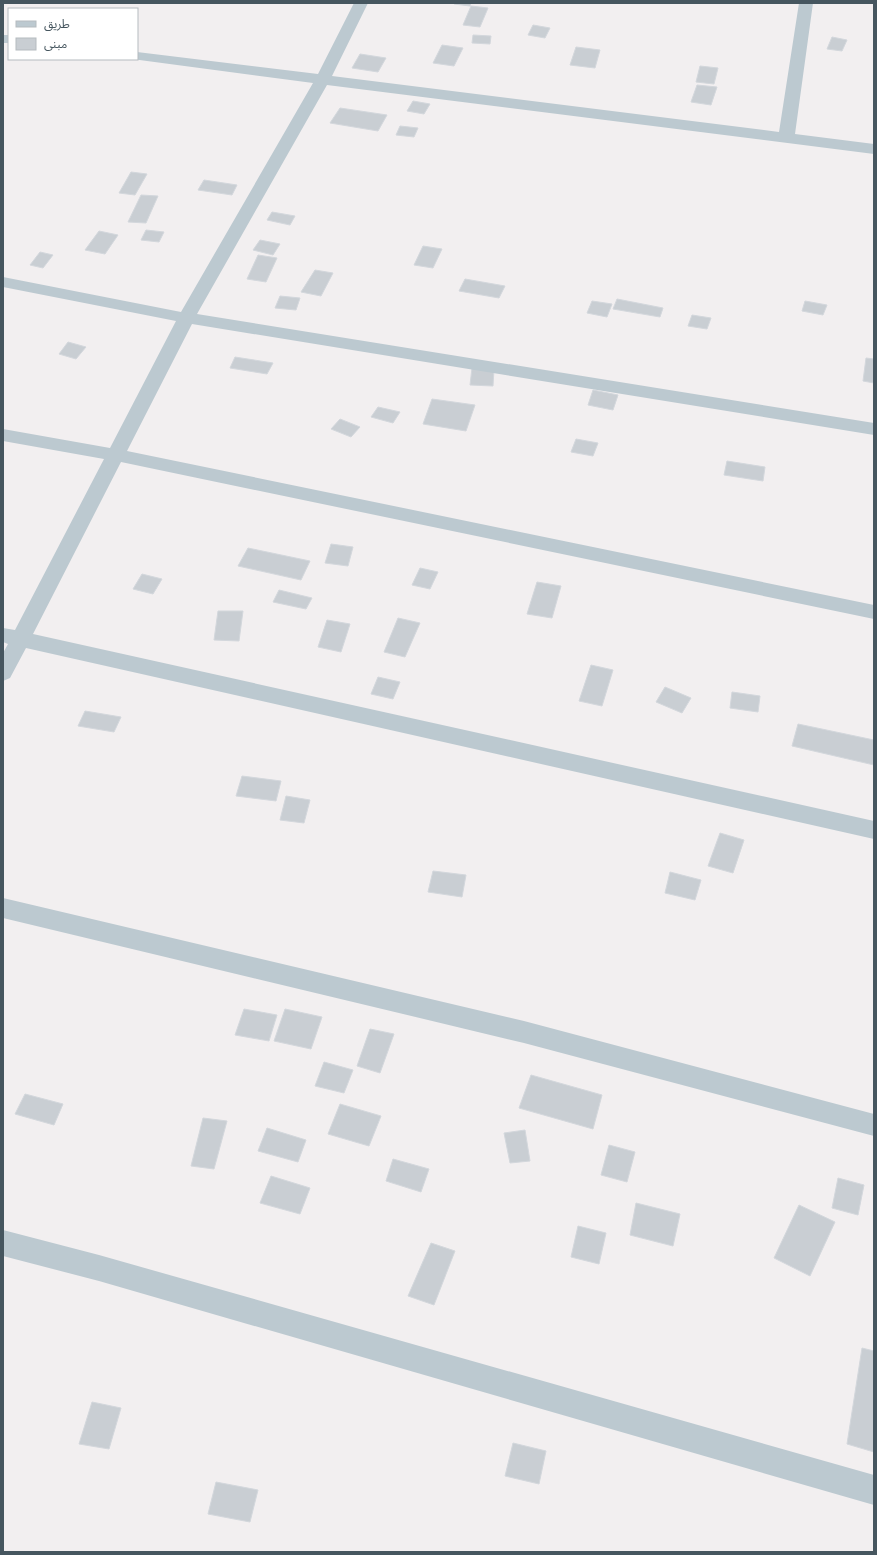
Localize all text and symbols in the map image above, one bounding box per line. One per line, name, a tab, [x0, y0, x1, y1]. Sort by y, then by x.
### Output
legend	[8, 8, 138, 60]
text: طريق	[44, 16, 70, 32]
text: مبنى	[44, 36, 67, 51]

